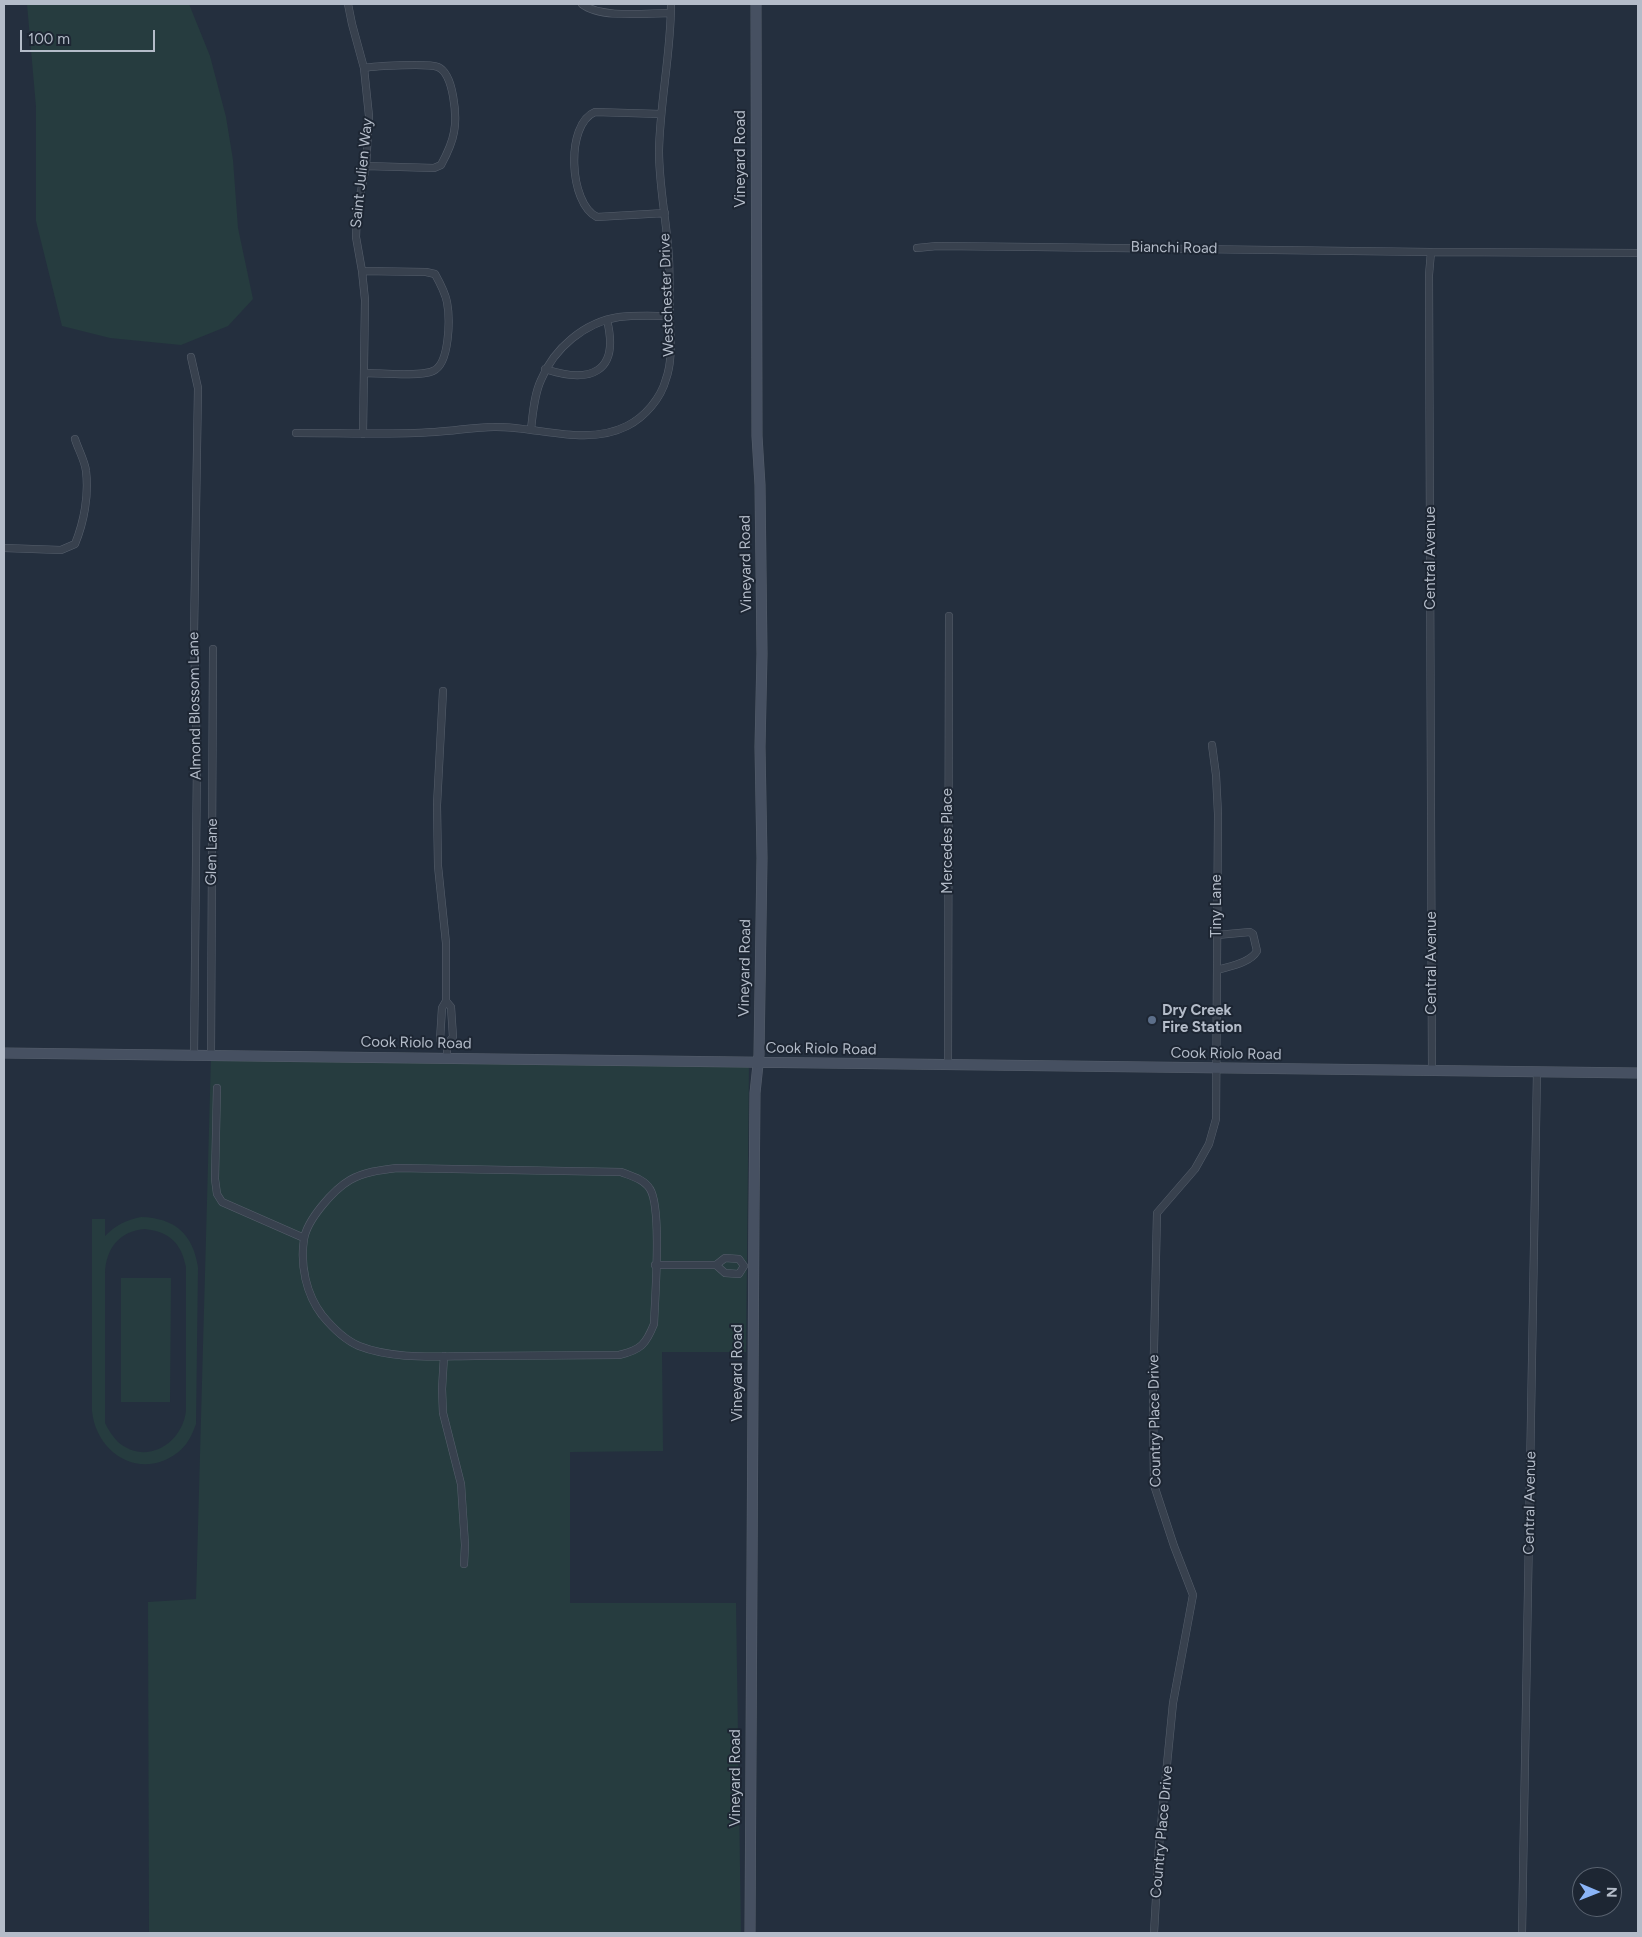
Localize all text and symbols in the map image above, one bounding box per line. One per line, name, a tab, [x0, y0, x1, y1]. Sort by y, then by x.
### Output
scale bar	[22, 20, 158, 52]
text: 100 m	[28, 30, 70, 48]
street label: Vineyard Road	[732, 110, 750, 208]
street label: Saint Julien Way	[347, 117, 377, 229]
street label: Westchester Drive	[656, 233, 678, 357]
street label: Bianchi Road	[1130, 238, 1218, 258]
street label: Central Avenue	[1422, 506, 1440, 610]
street label: Vineyard Road	[736, 515, 756, 613]
street label: Almond Blossom Lane	[185, 632, 205, 780]
street label: Mercedes Place	[939, 788, 957, 894]
street label: Glen Lane	[202, 818, 222, 886]
street label: Tiny Lane	[1208, 874, 1226, 938]
street label: Central Avenue	[1423, 911, 1441, 1015]
street label: Vineyard Road	[735, 919, 755, 1017]
place label: Dry Creek Fire Station	[1162, 1002, 1242, 1037]
marker: Dry Creek Fire Station	[1146, 1014, 1158, 1026]
street label: Cook Riolo Road	[360, 1033, 472, 1053]
street label: Cook Riolo Road	[765, 1039, 877, 1059]
street label: Cook Riolo Road	[1170, 1044, 1282, 1064]
street label: Vineyard Road	[729, 1324, 747, 1422]
street label: Country Place Drive	[1145, 1354, 1165, 1488]
street label: Central Avenue	[1520, 1451, 1540, 1555]
street label: Vineyard Road	[727, 1729, 745, 1827]
street label: Country Place Drive	[1147, 1765, 1177, 1899]
north arrow	[1572, 1867, 1622, 1917]
text: N	[1603, 1887, 1620, 1898]

